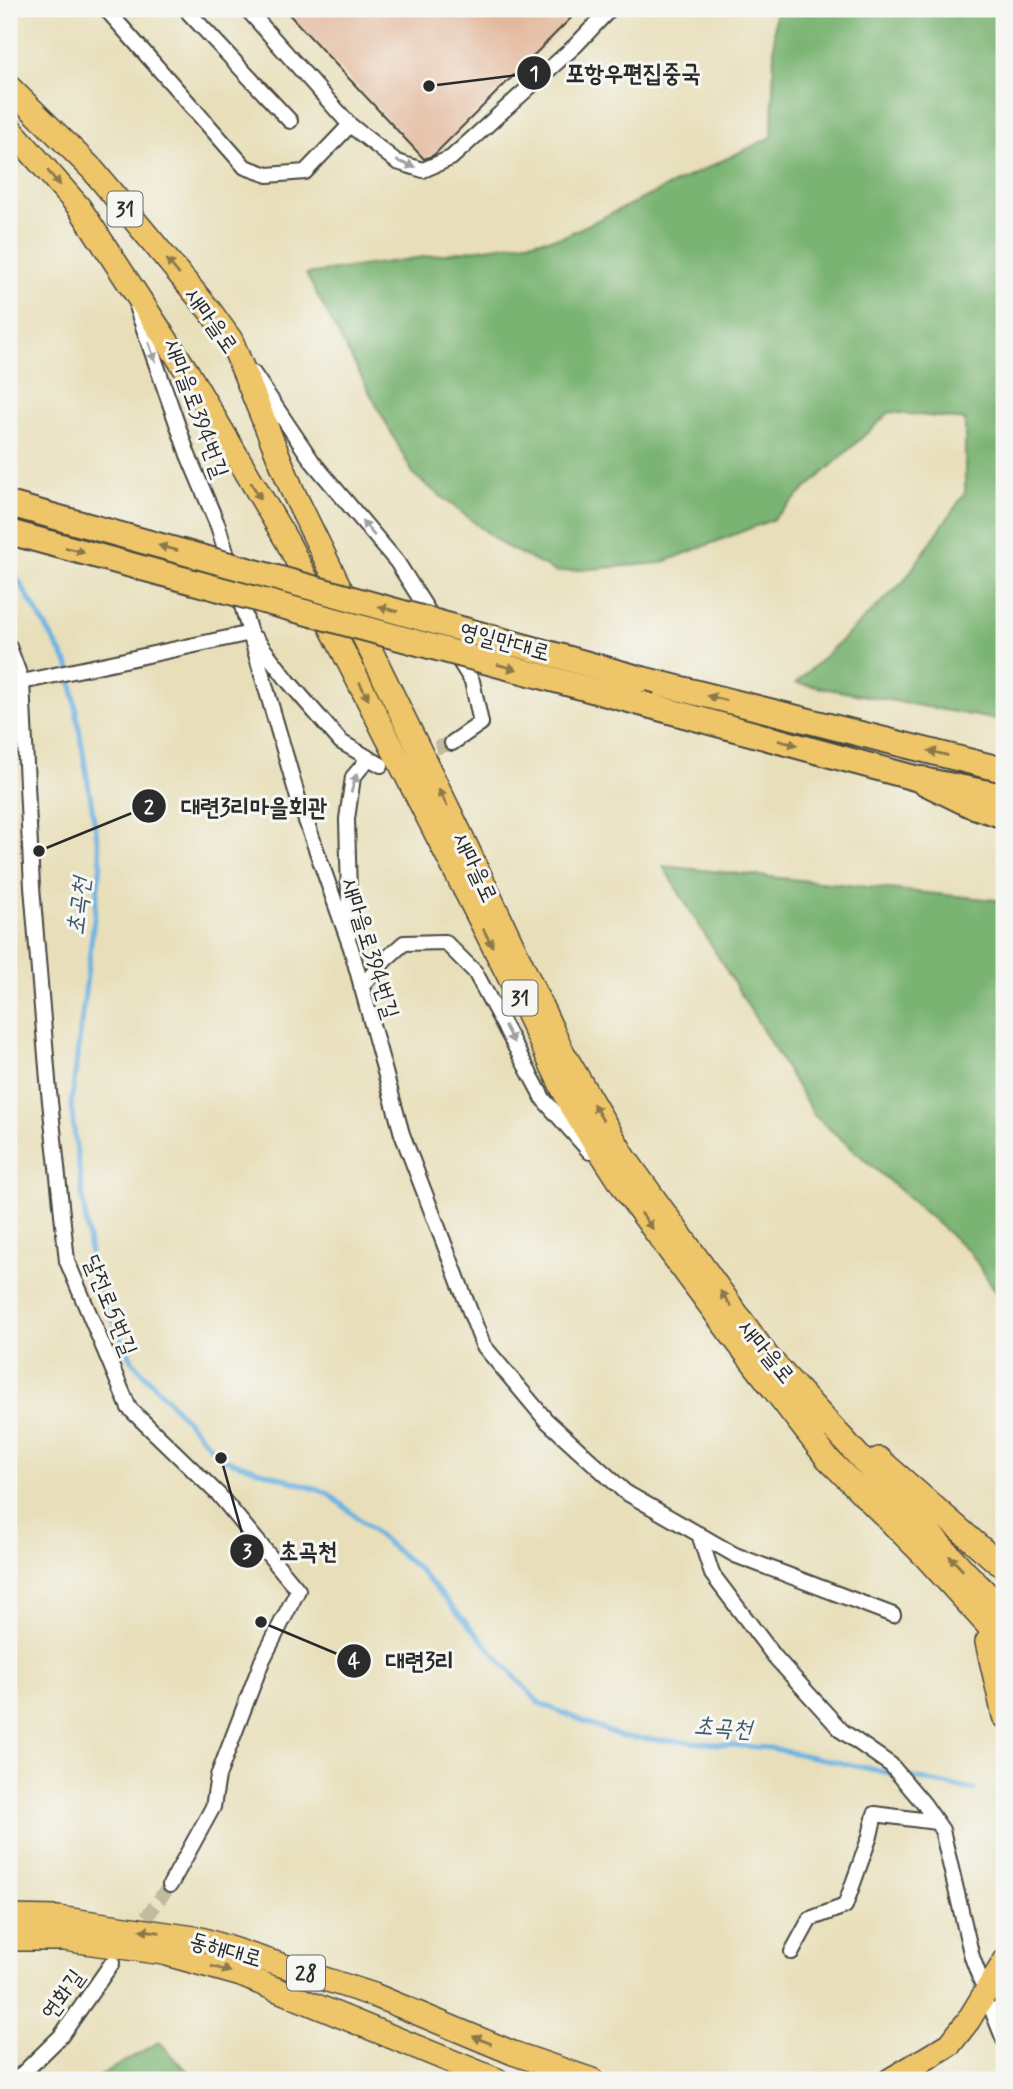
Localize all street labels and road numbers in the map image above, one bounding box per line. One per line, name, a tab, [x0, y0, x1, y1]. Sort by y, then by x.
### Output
road number: 31	[108, 192, 142, 227]
street label: 새마을로	[177, 282, 244, 360]
street label: 새마을로394번길	[156, 335, 234, 482]
street label: 영일만대로	[456, 616, 553, 669]
street label: 새마을로	[445, 828, 503, 908]
street label: 새마을로394번길	[333, 874, 405, 1023]
road number: 31	[503, 981, 538, 1016]
street label: 달전로5번길	[75, 1251, 143, 1361]
street label: 새마을로	[730, 1314, 800, 1390]
street label: 동해대로	[186, 1926, 265, 1976]
road number: 28	[287, 1955, 325, 1990]
street label: 연화길	[35, 1964, 92, 2026]

